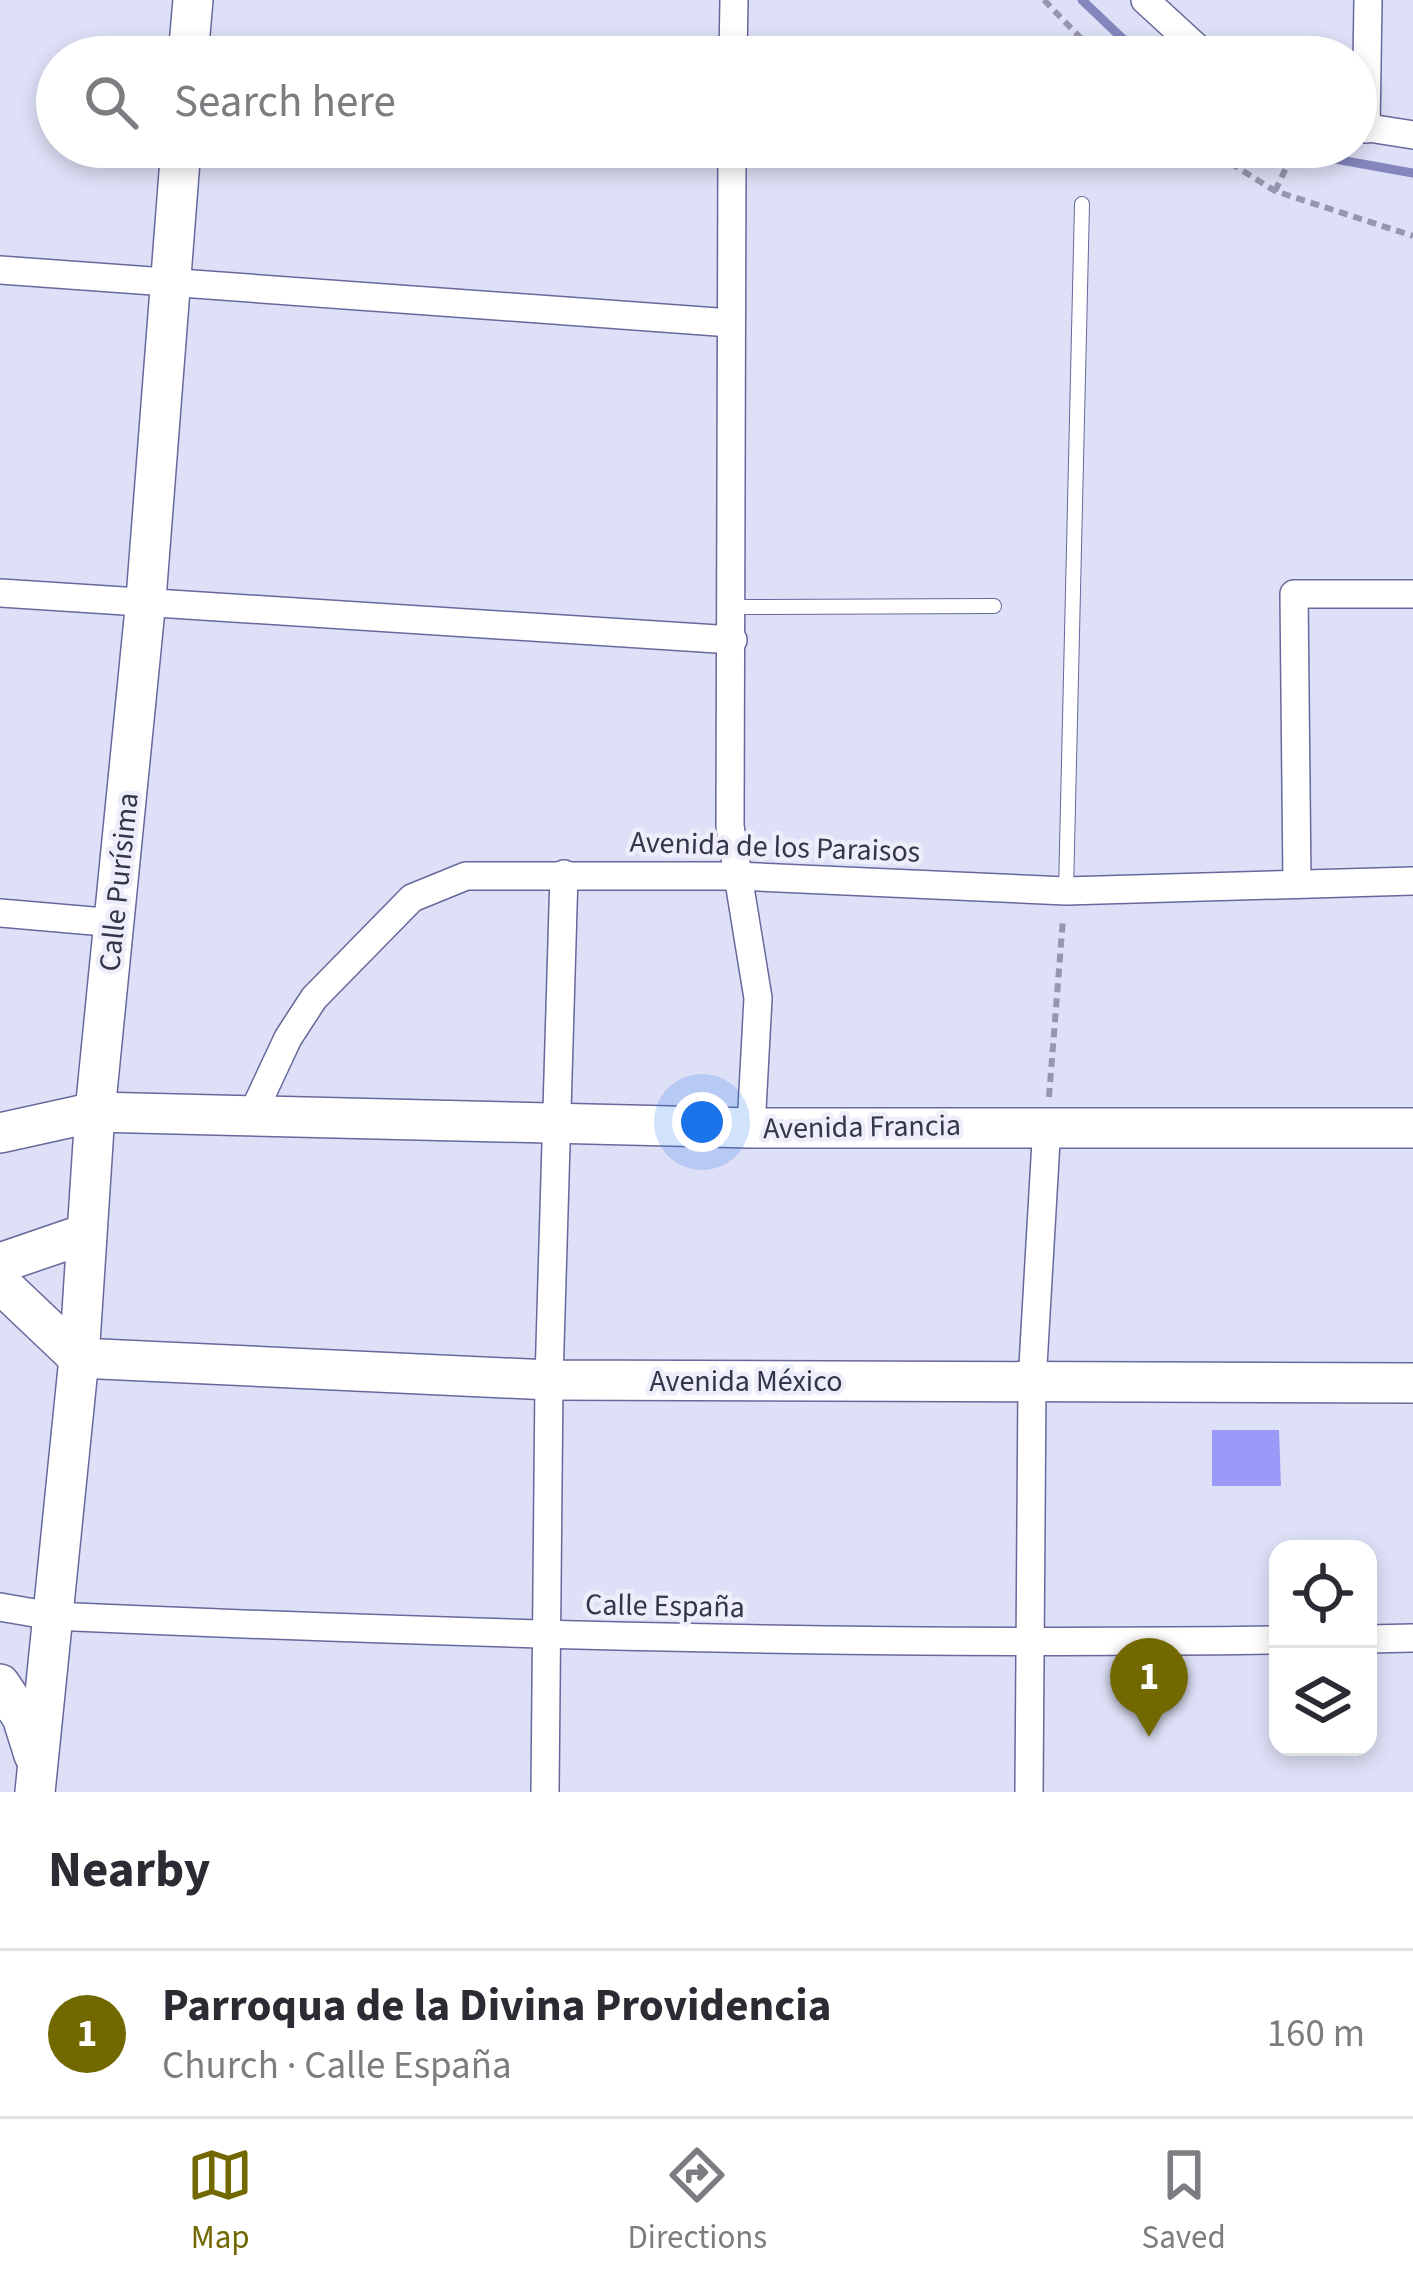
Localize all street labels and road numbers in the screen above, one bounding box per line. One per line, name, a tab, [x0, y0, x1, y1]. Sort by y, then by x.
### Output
street label: Calle Purísima	[88, 791, 150, 973]
street label: Avenida de los Paraisos	[629, 820, 921, 874]
street label: Avenida Francia	[763, 1104, 961, 1150]
street label: Avenida México	[650, 1360, 842, 1403]
street label: Calle España	[585, 1583, 745, 1629]

